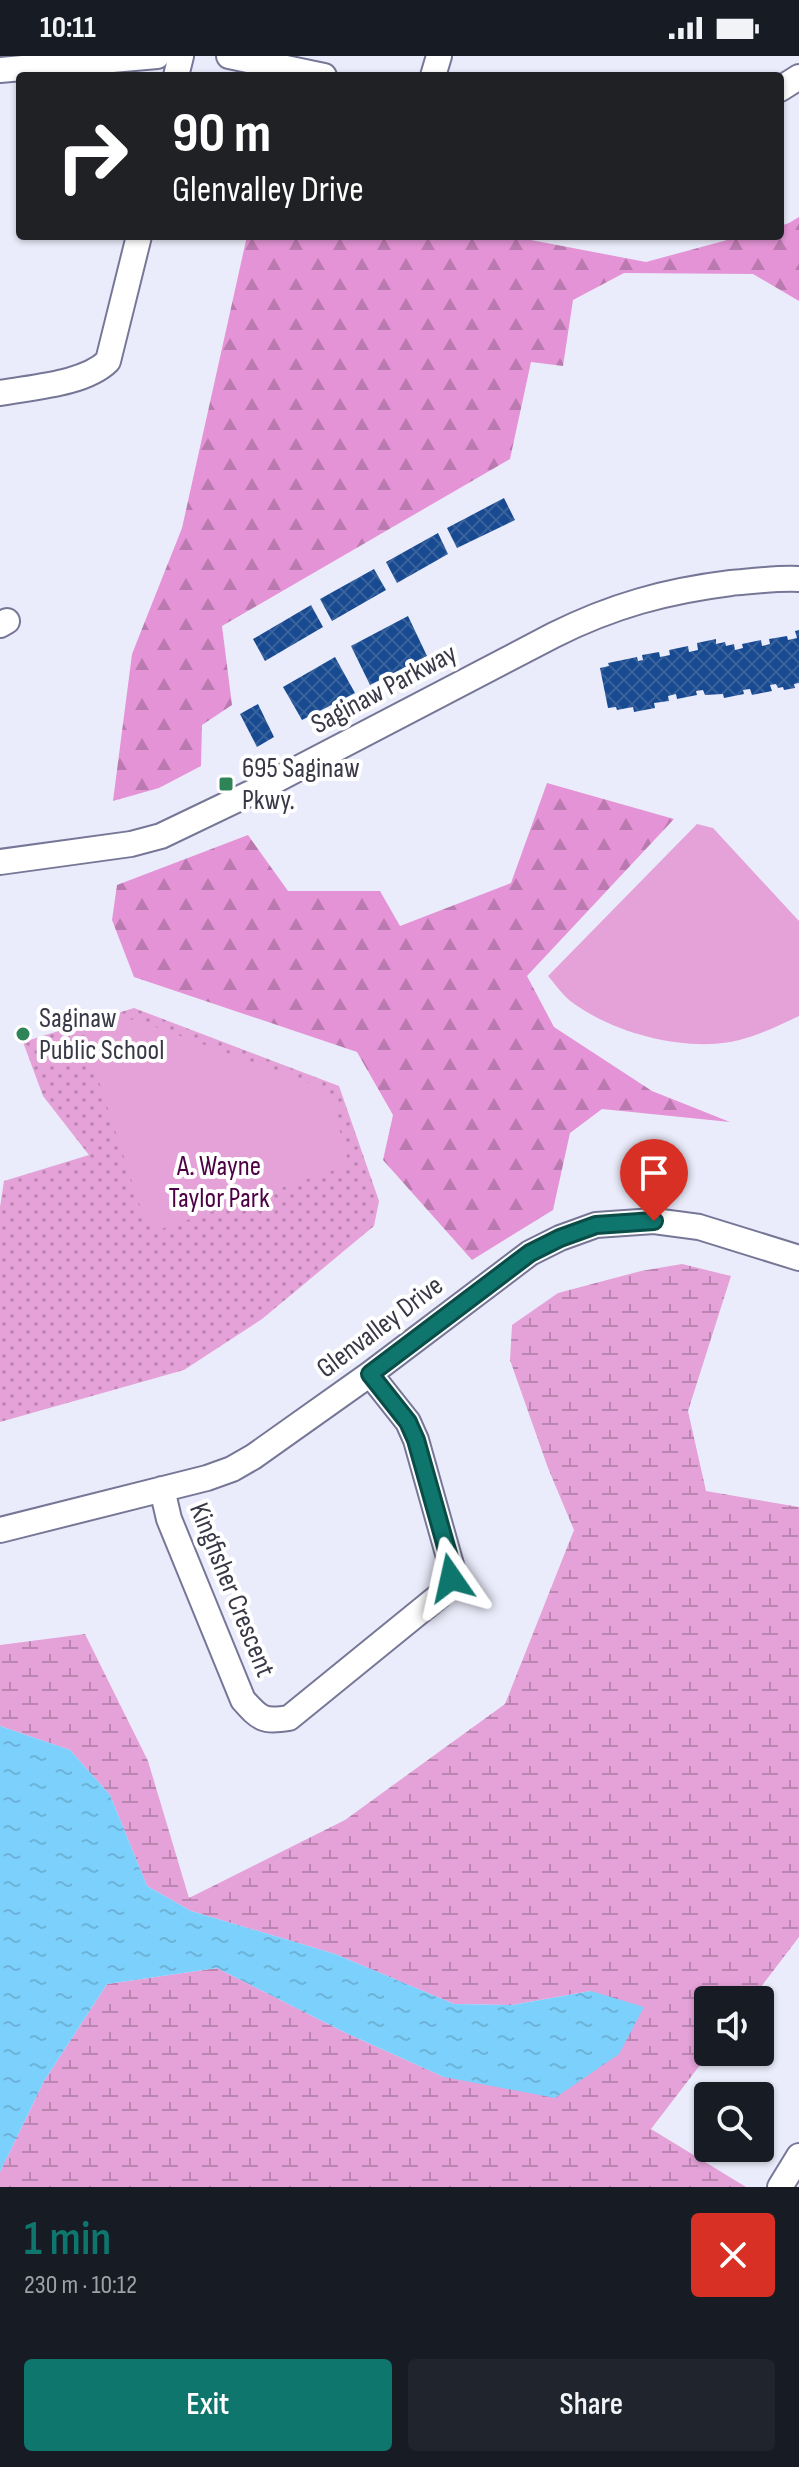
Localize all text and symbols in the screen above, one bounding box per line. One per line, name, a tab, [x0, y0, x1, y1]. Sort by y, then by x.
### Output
text: 10:11	[40, 10, 96, 46]
text: 90 m	[172, 101, 271, 168]
icon: right	[40, 104, 144, 208]
text: Glenvalley Drive	[172, 169, 364, 212]
street label: Saginaw Parkway	[306, 637, 462, 741]
place label: 695 Saginaw Pkwy.	[242, 752, 360, 817]
marker: 695 Saginaw Pkwy.	[217, 775, 235, 793]
place label: Saginaw Public School	[39, 1002, 164, 1067]
marker: Saginaw Public School	[14, 1025, 32, 1043]
pin	[620, 1139, 688, 1221]
park label: A. Wayne Taylor Park	[168, 1150, 270, 1215]
icon: arrive	[632, 1151, 676, 1195]
street label: Glenvalley Drive	[310, 1269, 450, 1385]
street label: Kingfisher Crescent	[182, 1498, 282, 1682]
position arrow	[409, 1536, 493, 1620]
map controls	[694, 1986, 774, 2162]
button: sound	[694, 1986, 774, 2066]
button: search	[694, 2082, 774, 2162]
text: 1 min	[24, 2211, 111, 2268]
button: close	[691, 2213, 775, 2297]
text: 230 m · 10:12	[24, 2270, 137, 2301]
button: Exit	[24, 2359, 392, 2451]
button: Share	[408, 2359, 775, 2451]

